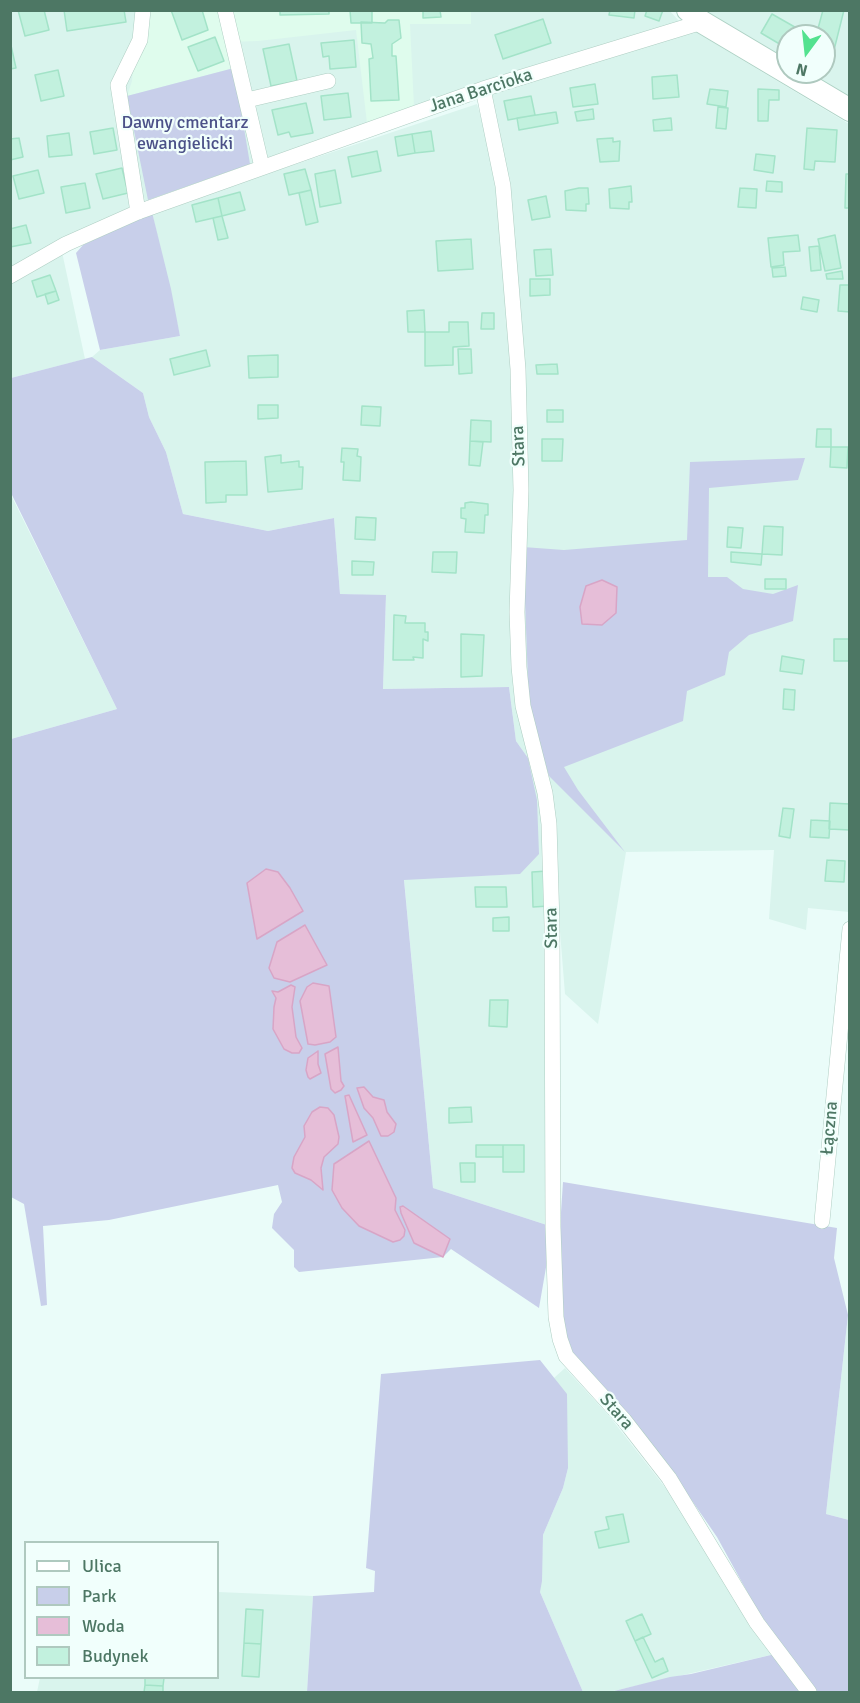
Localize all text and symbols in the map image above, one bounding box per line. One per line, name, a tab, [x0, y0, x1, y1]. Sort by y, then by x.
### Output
north arrow	[776, 24, 836, 84]
text: N	[794, 58, 810, 81]
street label: Jana Barcioka	[427, 64, 535, 118]
park label: Dawny cmentarz ewangielicki	[121, 112, 249, 154]
street label: Stara	[507, 425, 531, 467]
street label: Stara	[541, 907, 563, 949]
street label: Łączna	[817, 1100, 843, 1156]
street label: Stara	[594, 1389, 638, 1435]
legend	[24, 1541, 219, 1679]
text: Ulica	[82, 1555, 122, 1577]
text: Park	[82, 1585, 117, 1607]
text: Woda	[82, 1615, 125, 1637]
text: Budynek	[82, 1645, 149, 1667]

